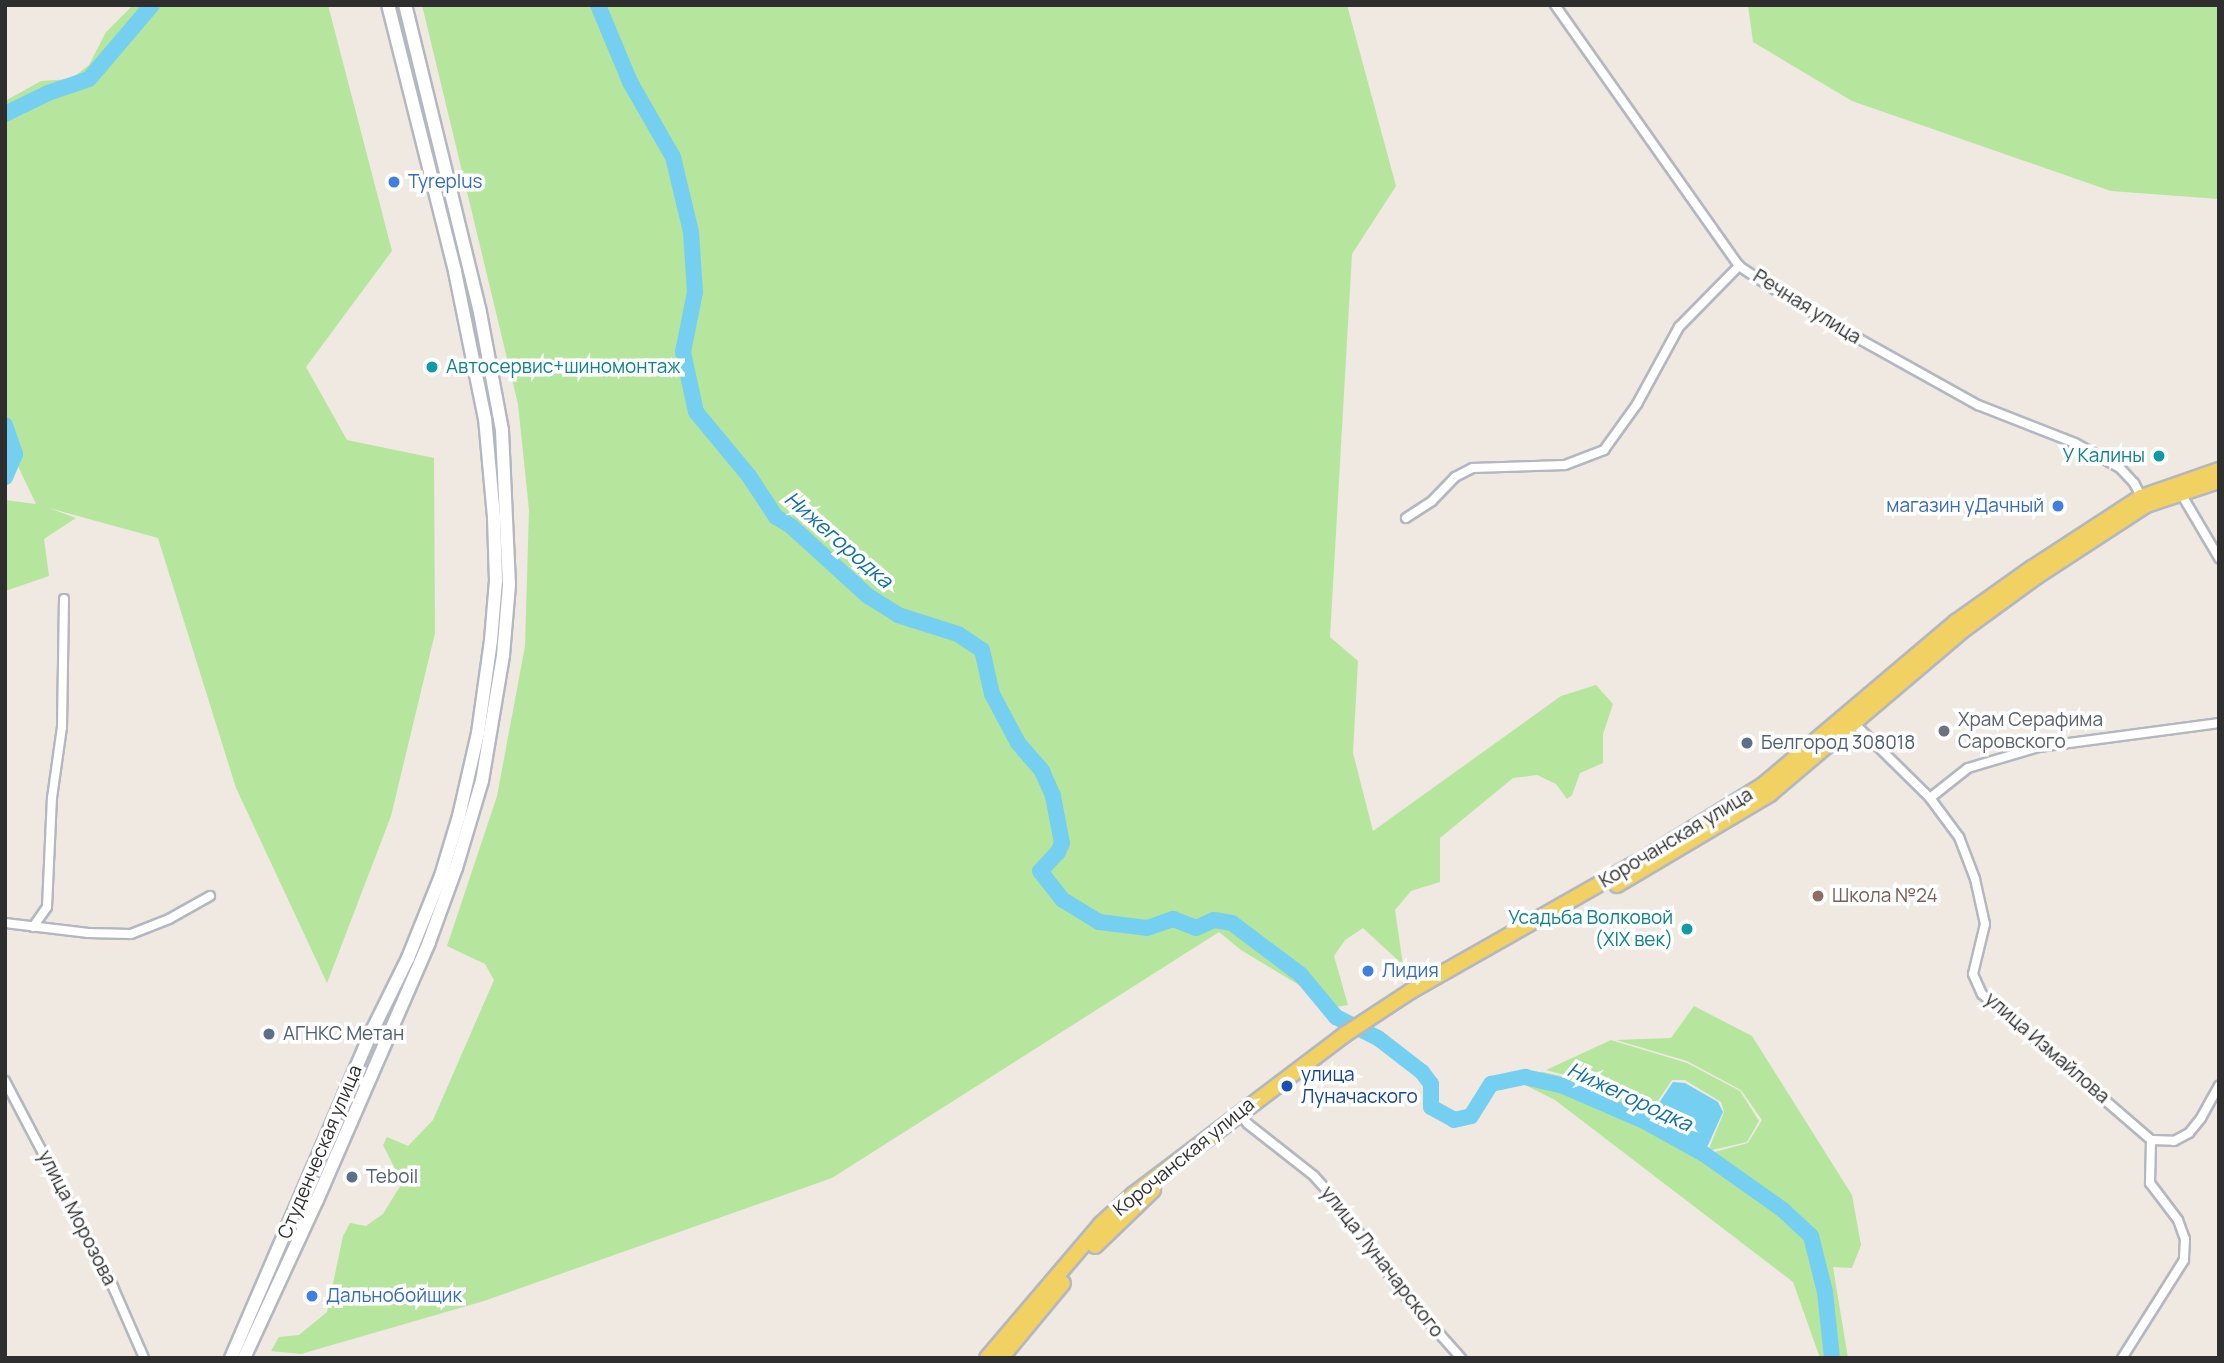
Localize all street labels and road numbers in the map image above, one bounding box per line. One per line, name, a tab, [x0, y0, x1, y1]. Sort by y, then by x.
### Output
street label: Речная улица	[1749, 265, 1865, 349]
street label: Корочанская улица	[1595, 783, 1757, 893]
street label: улица Измайлова	[1980, 988, 2114, 1108]
street label: Студенческая улица	[273, 1062, 367, 1242]
street label: Корочанская улица	[1109, 1093, 1259, 1221]
street label: улица Морозова	[33, 1147, 121, 1289]
street label: улица Луначарского	[1316, 1182, 1448, 1342]

